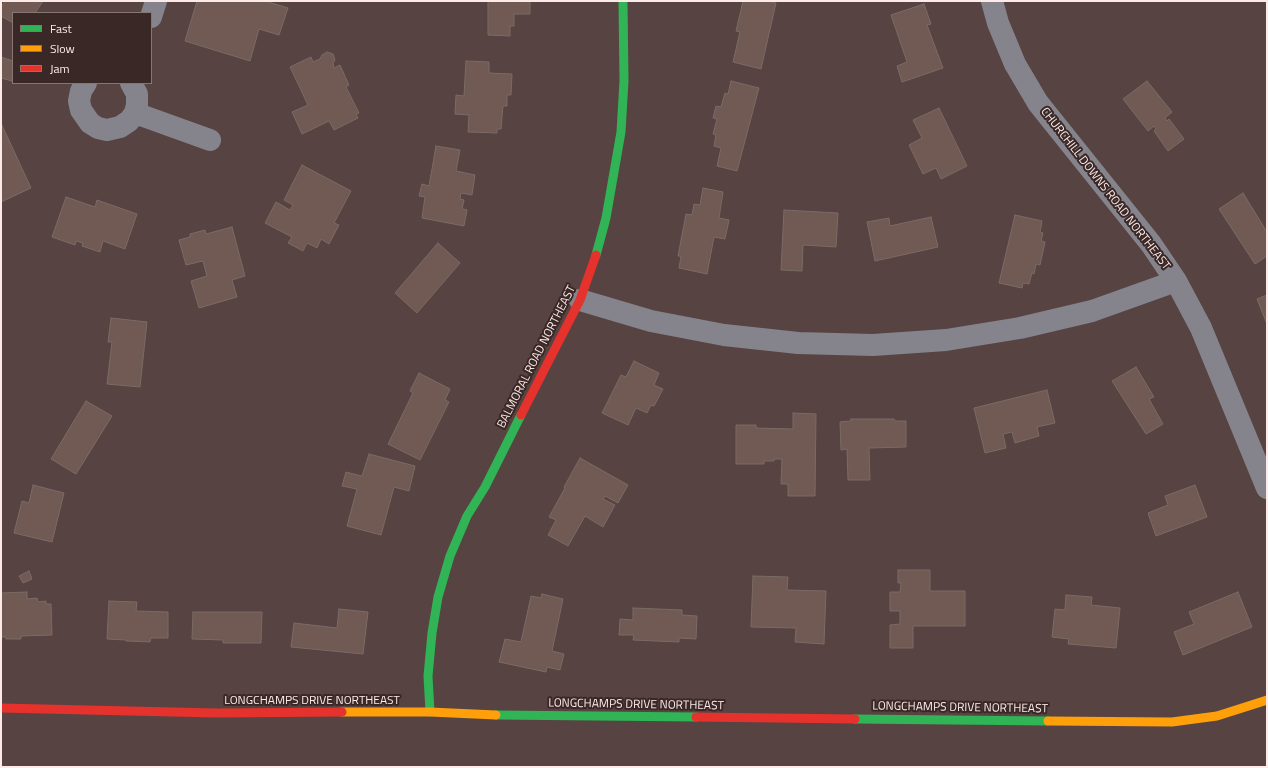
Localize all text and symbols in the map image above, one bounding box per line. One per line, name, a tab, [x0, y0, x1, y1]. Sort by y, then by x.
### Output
legend	[12, 12, 152, 84]
text: Fast	[50, 19, 72, 38]
text: Slow	[50, 39, 75, 58]
text: Jam	[50, 59, 70, 78]
street label: CHURCHILL DOWNS ROAD NORTHEAST	[1037, 105, 1173, 273]
street label: BALMORAL ROAD NORTHEAST	[495, 283, 579, 431]
street label: LONGCHAMPS DRIVE NORTHEAST	[224, 694, 400, 708]
street label: LONGCHAMPS DRIVE NORTHEAST	[548, 696, 724, 714]
street label: LONGCHAMPS DRIVE NORTHEAST	[872, 699, 1048, 717]

